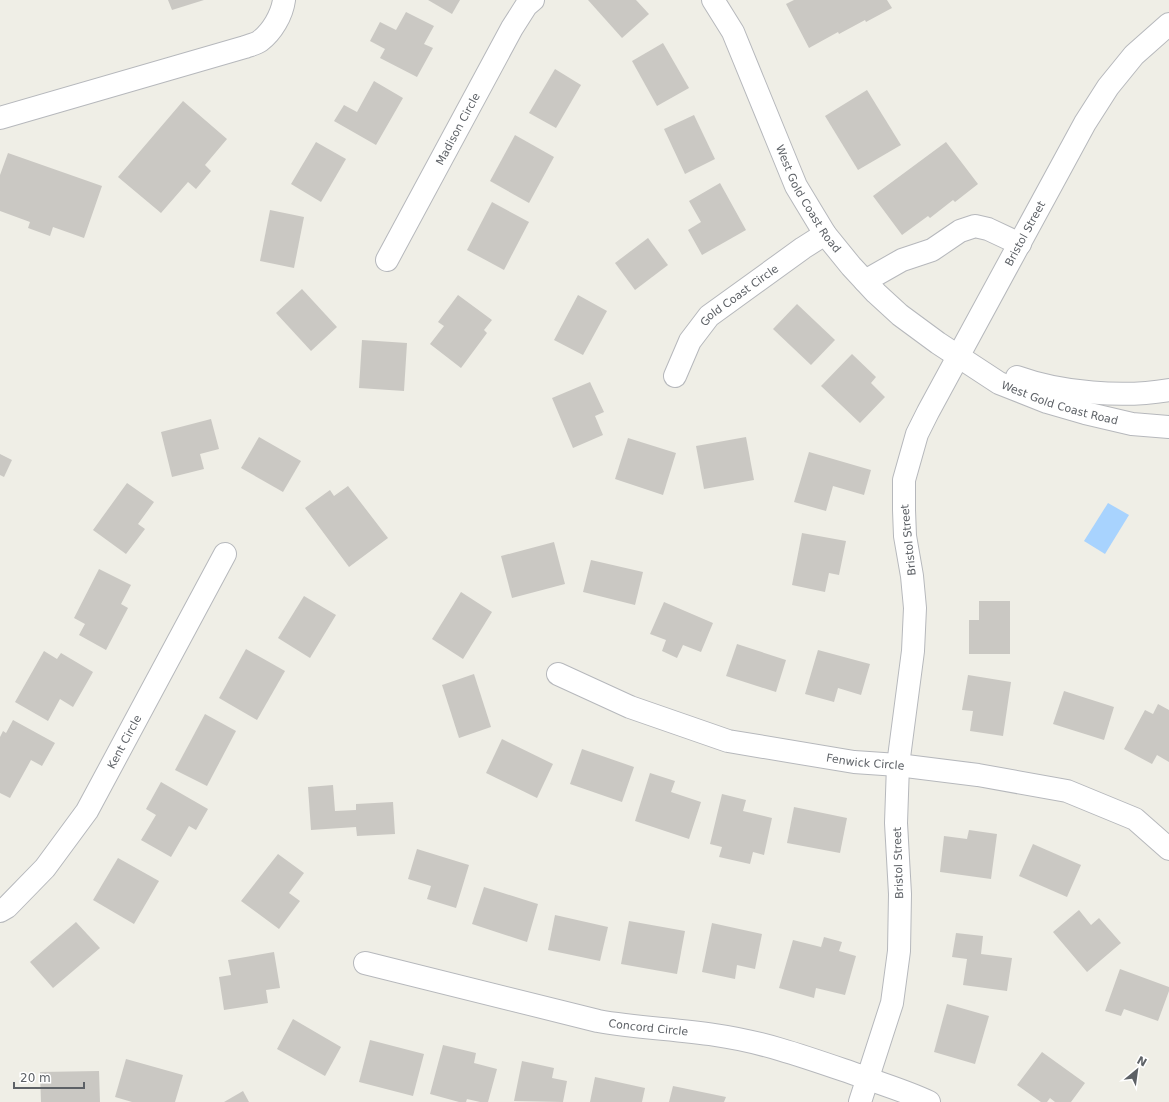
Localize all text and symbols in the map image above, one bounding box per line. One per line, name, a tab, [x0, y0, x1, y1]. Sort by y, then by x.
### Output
street label: Madison Circle	[433, 90, 483, 167]
street label: West Gold Coast Road	[773, 143, 843, 255]
street label: Bristol Street	[1003, 198, 1049, 268]
street label: Gold Coast Circle	[698, 262, 781, 329]
street label: West Gold Coast Road	[999, 379, 1119, 428]
street label: Bristol Street	[898, 503, 919, 576]
street label: Kent Circle	[105, 713, 144, 771]
street label: Fenwick Circle	[825, 751, 905, 773]
street label: Bristol Street	[891, 826, 906, 899]
street label: Concord Circle	[608, 1017, 689, 1039]
north arrow	[1117, 1050, 1157, 1090]
text: N	[1134, 1054, 1149, 1070]
scale bar	[14, 1064, 84, 1090]
text: 20 m	[20, 1071, 51, 1085]

